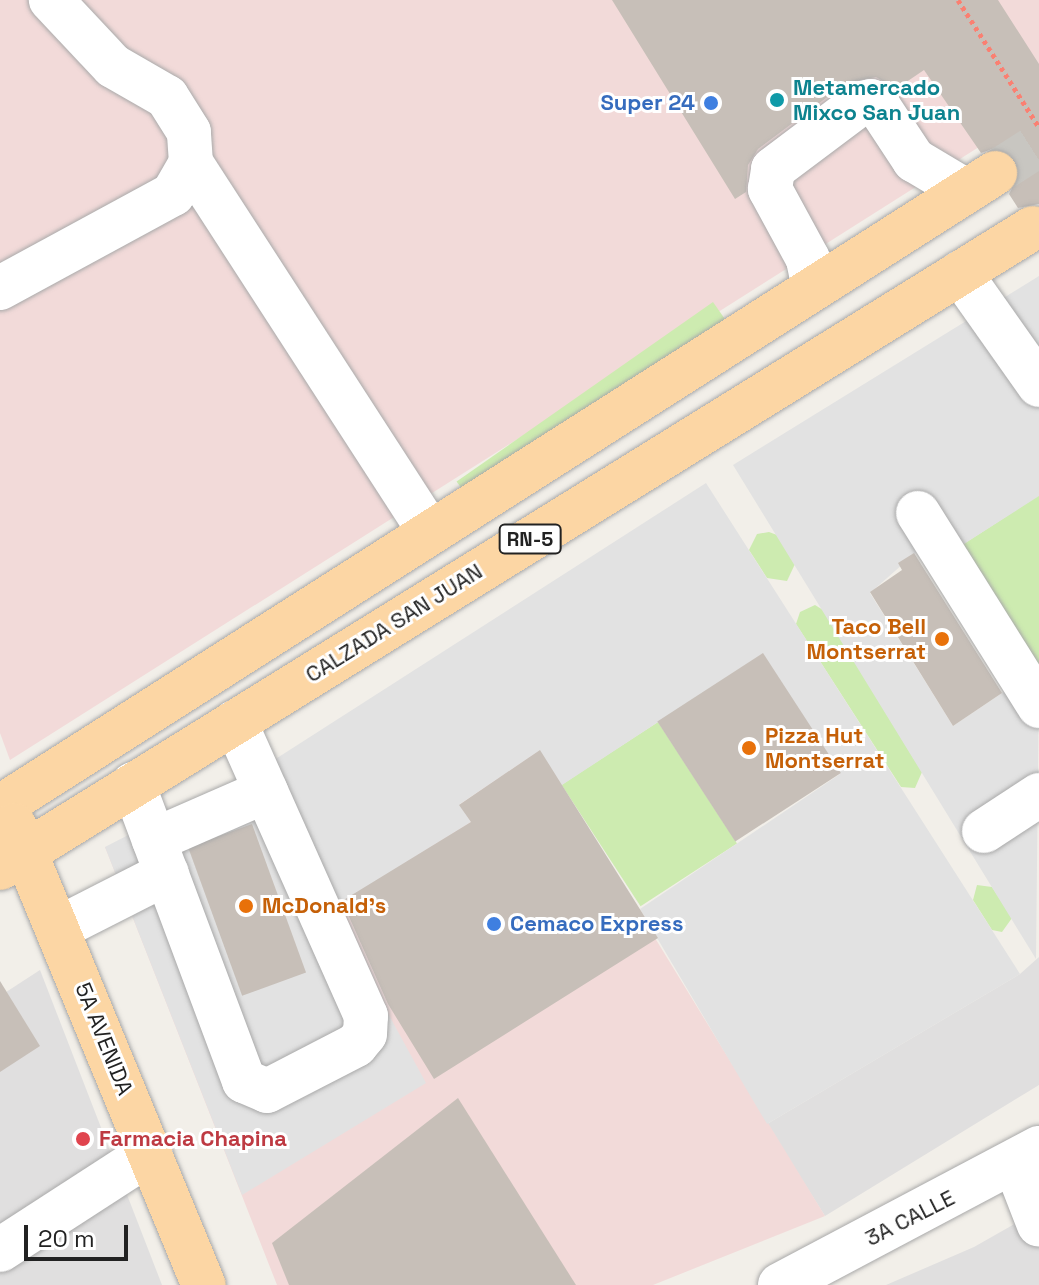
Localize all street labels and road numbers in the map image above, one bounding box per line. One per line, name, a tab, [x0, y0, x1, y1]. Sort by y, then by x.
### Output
road number: RN-5	[498, 523, 562, 555]
street label: CALZADA SAN JUAN	[301, 558, 487, 688]
street label: 5A AVENIDA	[69, 979, 139, 1099]
street label: 3A CALLE	[861, 1184, 959, 1252]

